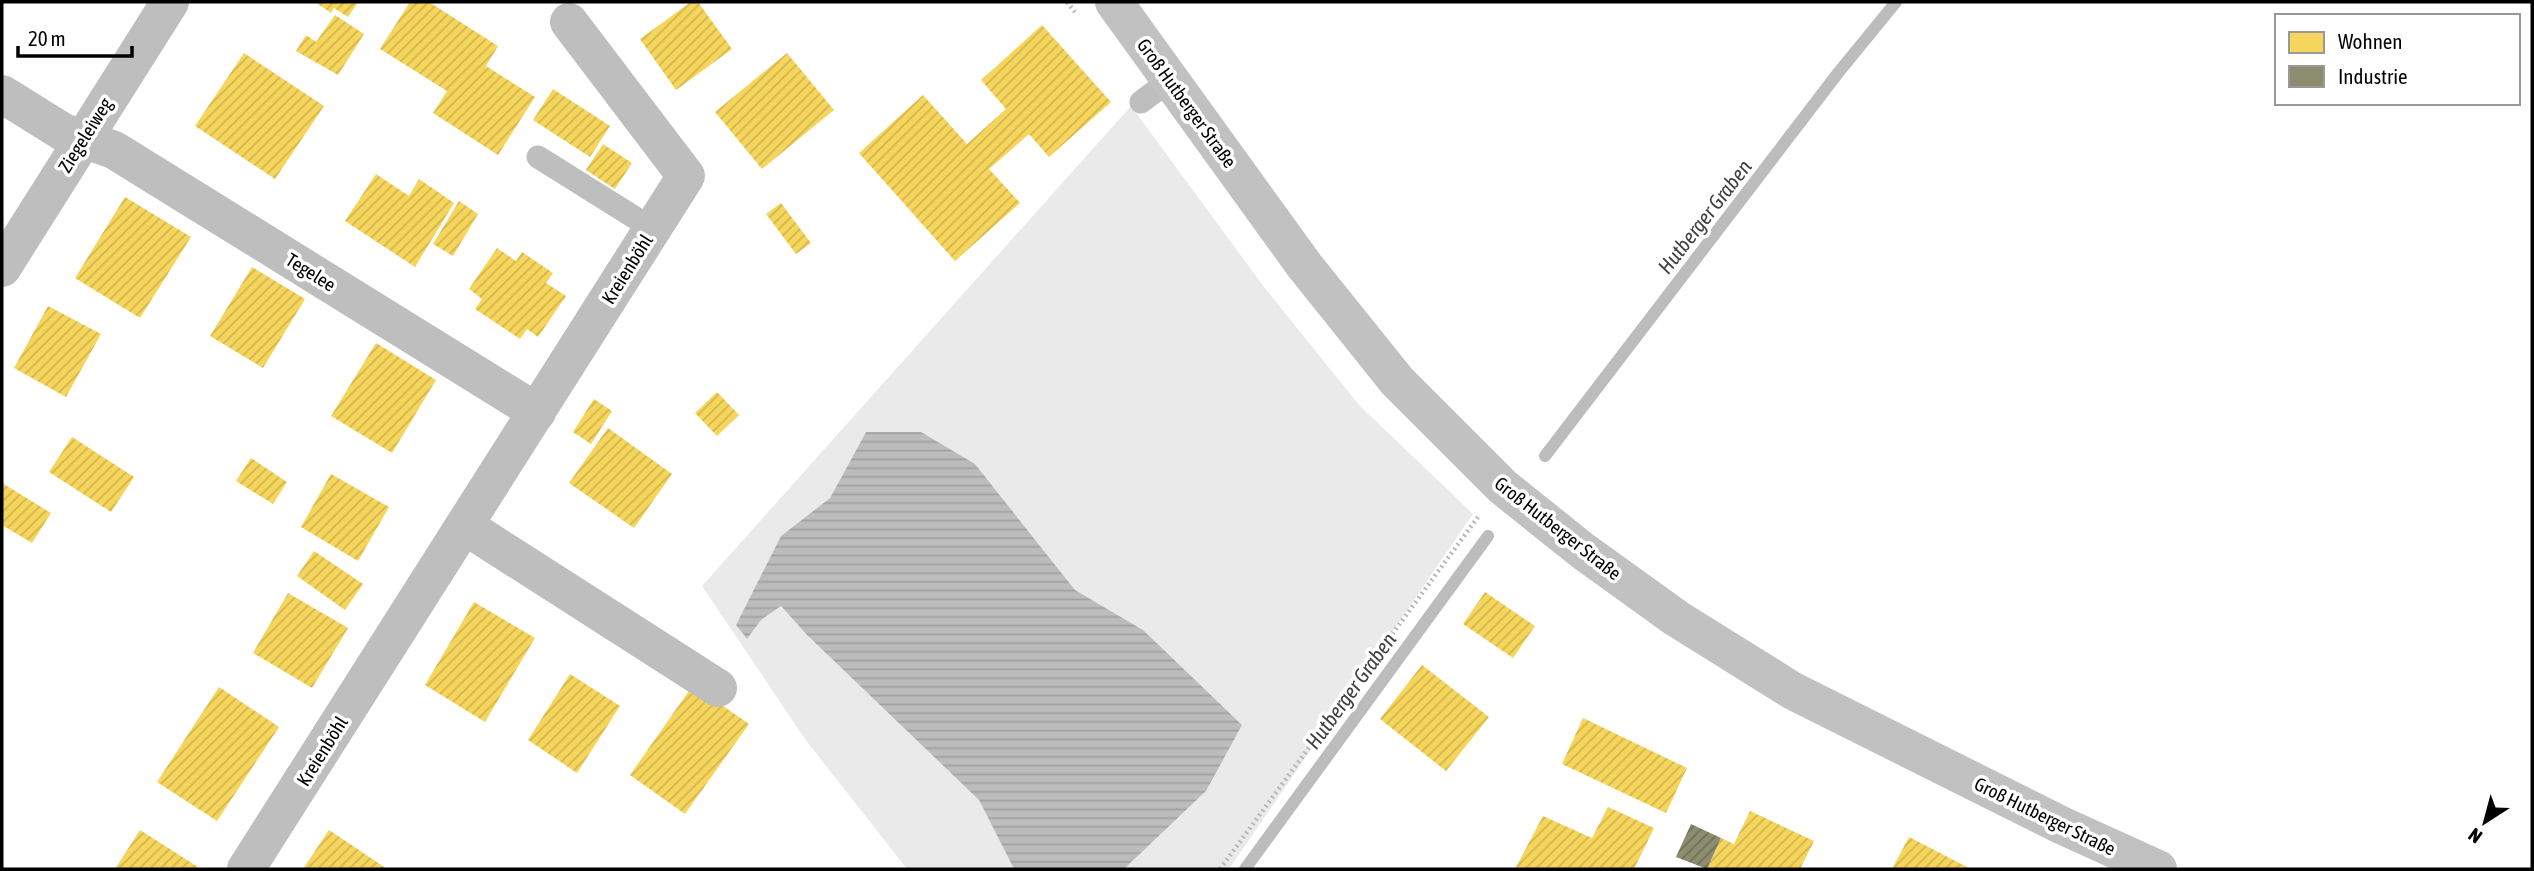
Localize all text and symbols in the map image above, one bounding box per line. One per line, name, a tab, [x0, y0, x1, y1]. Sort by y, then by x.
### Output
scale bar	[18, 14, 131, 58]
legend	[2275, 14, 2520, 105]
text: 20 m	[28, 26, 66, 50]
text: Wohnen	[2338, 29, 2403, 53]
street label: Groß Hutberger Straße	[1133, 34, 1241, 172]
text: Industrie	[2338, 64, 2408, 88]
street label: Ziegeleiweg	[53, 93, 117, 176]
water label: Hutberger Graben	[1652, 155, 1756, 278]
street label: Kreienböhl	[597, 230, 657, 308]
street label: Tegelee	[282, 248, 340, 296]
street label: Groß Hutberger Straße	[1490, 472, 1626, 584]
water label: Hutberger Graben	[1300, 628, 1400, 753]
street label: Kreienböhl	[292, 712, 352, 790]
street label: Groß Hutberger Straße	[1971, 772, 2119, 860]
north arrow	[2450, 787, 2520, 857]
text: N	[2464, 824, 2486, 848]

